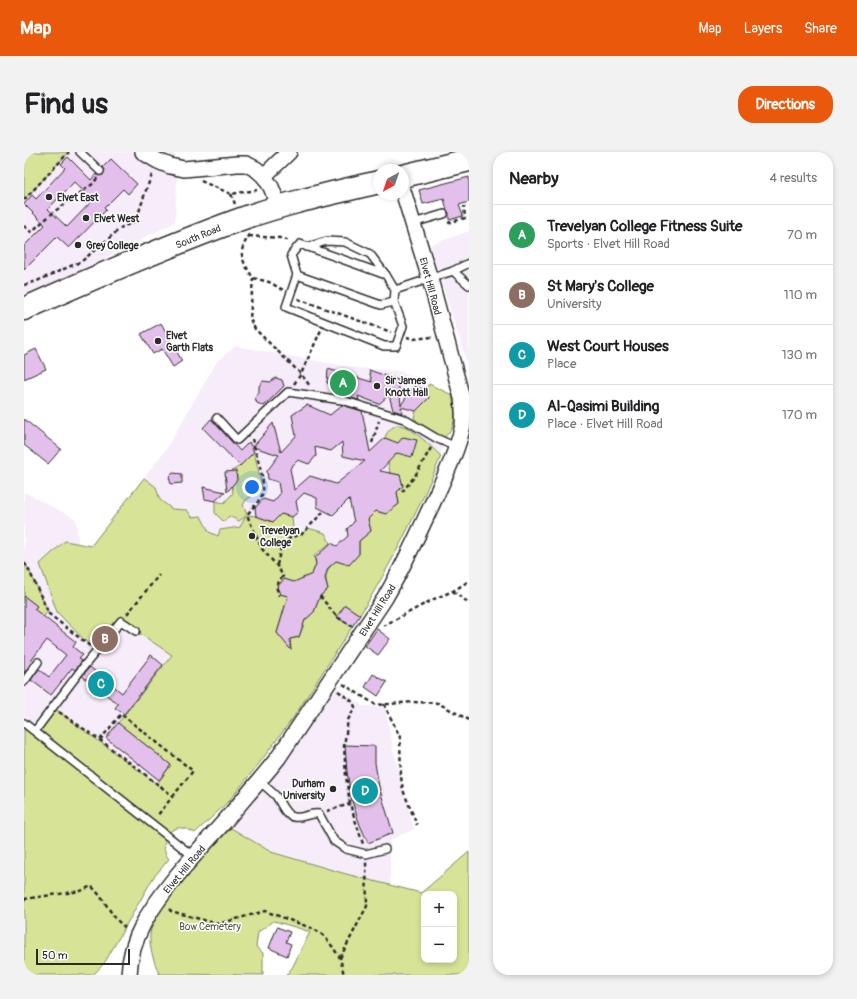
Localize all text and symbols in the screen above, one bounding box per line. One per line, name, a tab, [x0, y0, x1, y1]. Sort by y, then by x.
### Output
text: Map	[20, 16, 51, 40]
text: Map	[699, 20, 722, 37]
text: Layers	[744, 20, 782, 37]
text: Share	[804, 20, 837, 37]
button: Directions	[738, 86, 833, 123]
text: Find us	[24, 87, 108, 122]
north arrow	[373, 164, 409, 200]
text: Nearby	[509, 168, 558, 189]
text: 4 results	[770, 170, 817, 186]
marker: Elvet East	[44, 192, 54, 202]
place label: Elvet East	[57, 192, 100, 204]
marker: Elvet West	[81, 213, 91, 223]
place label: Elvet West	[94, 213, 140, 225]
text: Trevelyan College Fitness Suite	[547, 217, 742, 236]
street label: South Road	[174, 222, 223, 251]
text: A	[518, 227, 526, 243]
text: 70 m	[787, 227, 817, 243]
text: Sports · Elvet Hill Road	[547, 236, 670, 252]
marker: Grey College	[73, 240, 83, 250]
place label: Grey College	[86, 240, 140, 252]
street label: Elvet Hill Road	[417, 256, 443, 316]
text: St Mary's College	[547, 277, 654, 296]
text: B	[518, 287, 526, 303]
text: 110 m	[784, 287, 817, 303]
text: University	[547, 296, 601, 312]
place label: Elvet Garth Flats	[166, 330, 214, 354]
marker: Elvet Garth Flats	[153, 336, 163, 346]
text: West Court Houses	[547, 337, 669, 356]
text: C	[518, 347, 526, 363]
text: 130 m	[781, 347, 817, 363]
text: Place	[547, 356, 576, 372]
pin: A	[330, 368, 356, 398]
place label: Sir James Knott Hall	[385, 375, 428, 399]
marker: Sir James Knott Hall	[372, 381, 382, 391]
text: Al-Qasimi Building	[547, 397, 659, 416]
text: D	[518, 407, 526, 423]
text: 170 m	[782, 407, 817, 423]
text: Place · Elvet Hill Road	[547, 416, 663, 432]
your location	[242, 477, 262, 497]
place label: Trevelyan College	[259, 525, 300, 549]
marker: Trevelyan College	[247, 531, 257, 541]
street label: Elvet Hill Road	[357, 582, 399, 639]
pin: B	[92, 624, 118, 654]
pin: C	[88, 669, 114, 699]
pin: D	[352, 776, 378, 806]
place label: Durham University	[283, 778, 326, 802]
marker: Durham University	[328, 784, 338, 794]
street label: Elvet Hill Road	[161, 843, 208, 896]
map controls	[421, 891, 457, 963]
button: +	[421, 891, 457, 927]
park label: Bow Cemetery	[179, 921, 241, 933]
button: −	[421, 927, 457, 963]
scale bar	[36, 947, 130, 966]
text: 50 m	[42, 949, 68, 962]

